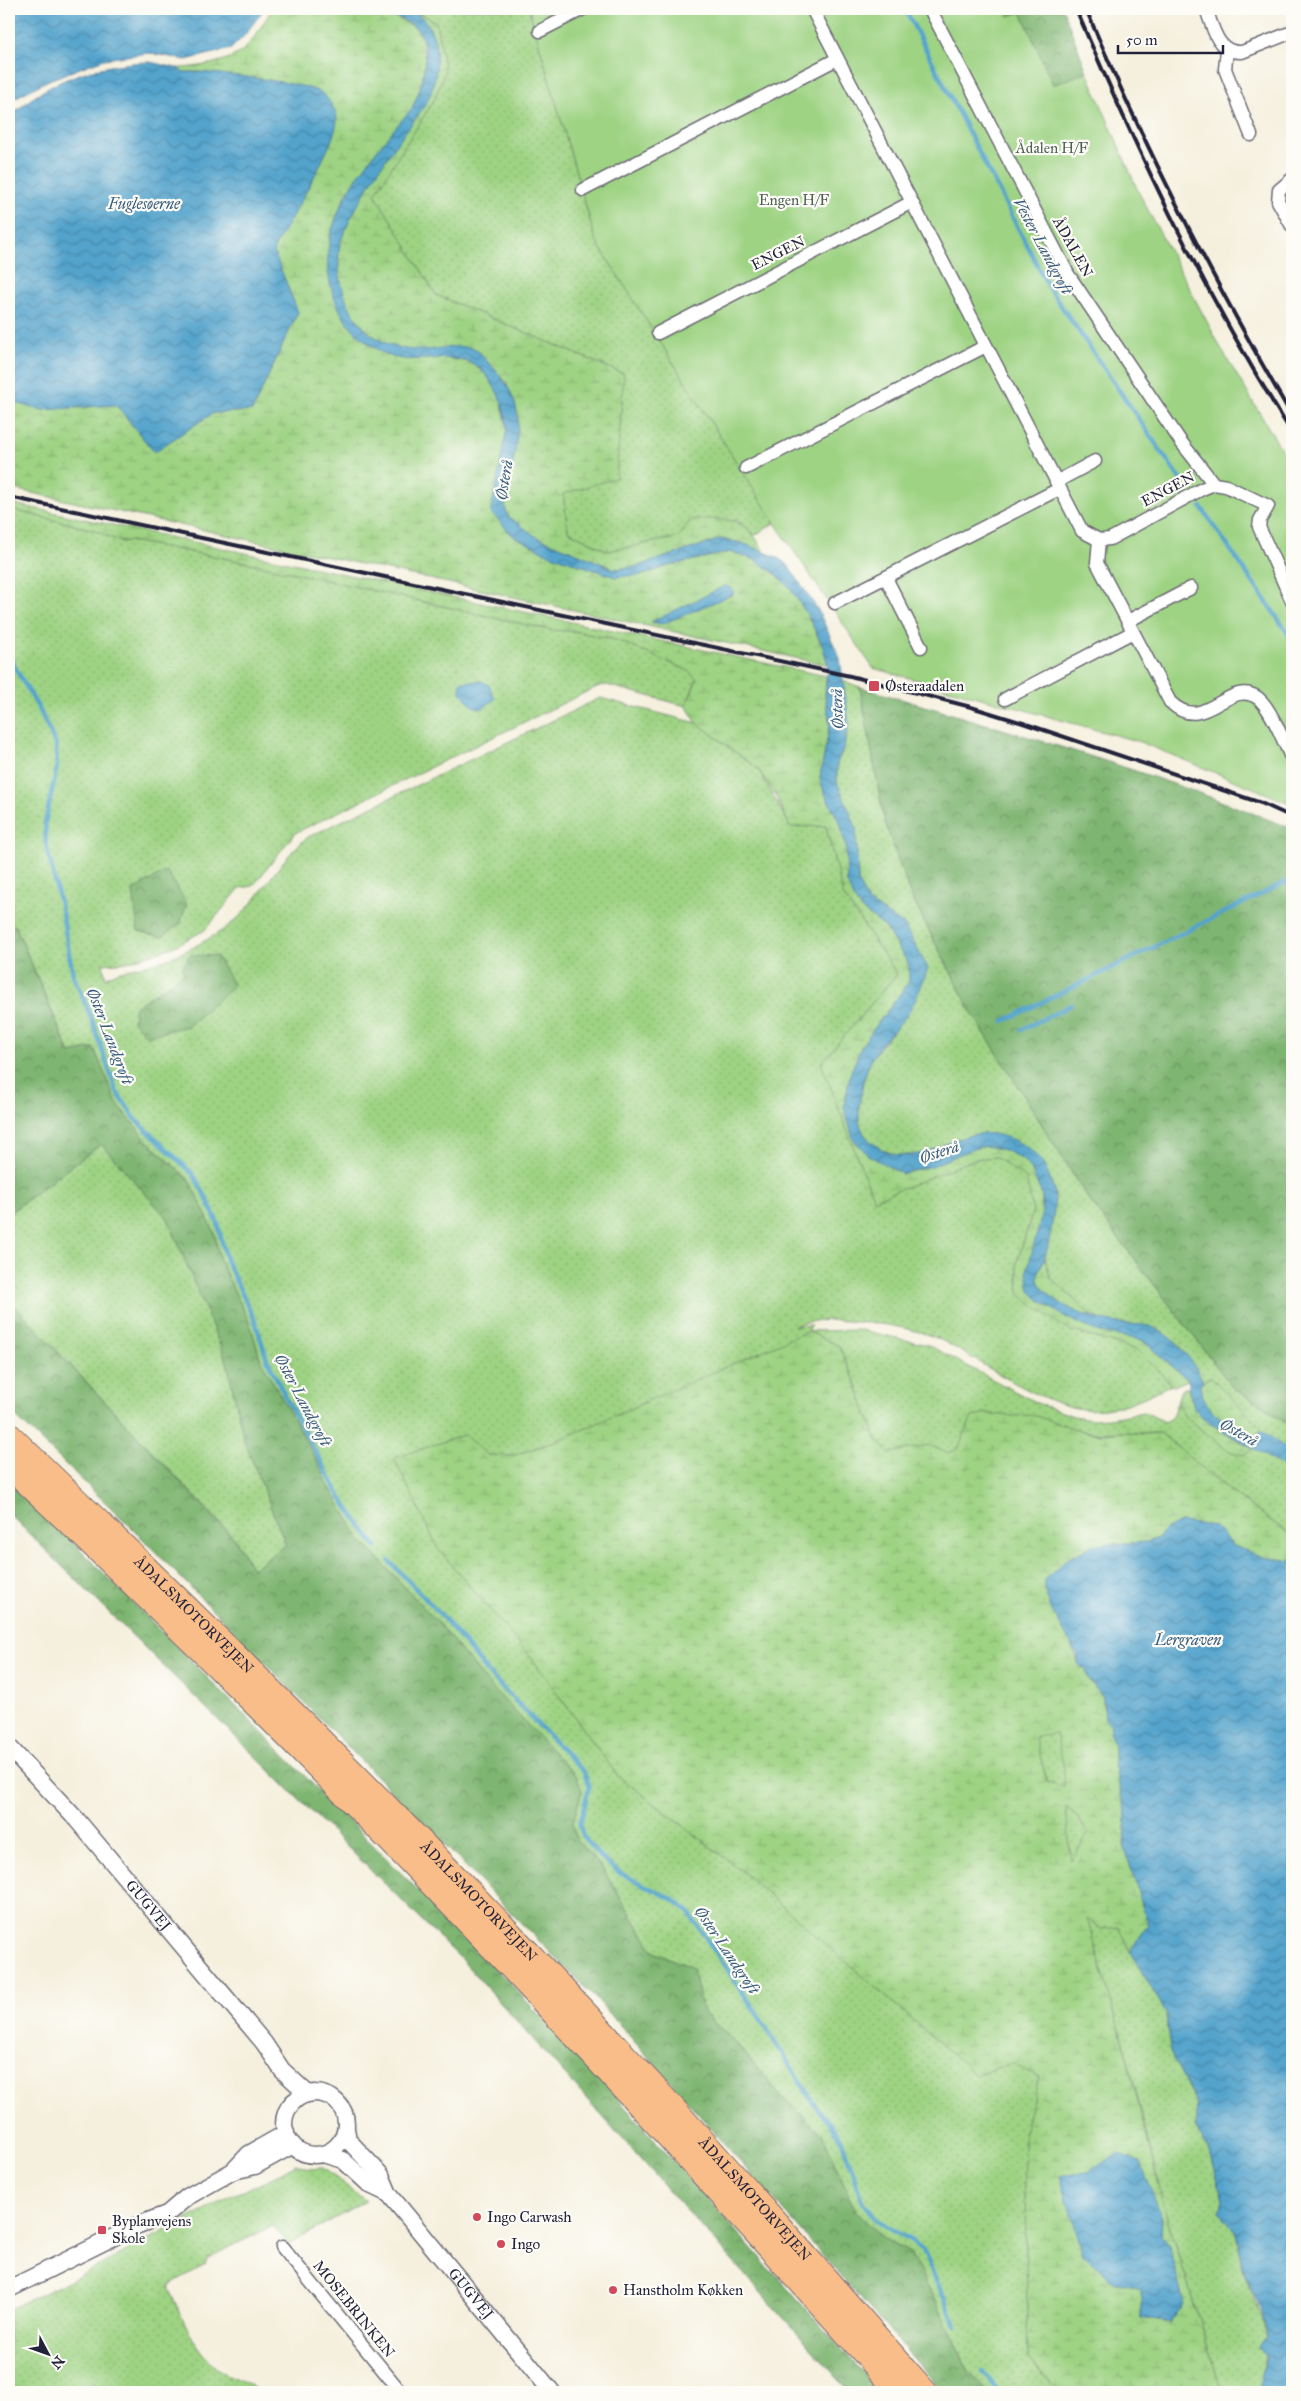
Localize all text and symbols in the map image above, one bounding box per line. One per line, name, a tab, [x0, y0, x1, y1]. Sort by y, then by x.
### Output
scale bar	[1118, 22, 1224, 54]
text: 50 m	[1126, 31, 1158, 49]
park label: Ådalen H/F	[1015, 139, 1088, 157]
park label: Engen H/F	[759, 191, 829, 209]
water label: Fuglesøerne	[107, 194, 181, 213]
water label: Vester Landgrøft	[1010, 194, 1077, 299]
street label: ÅDALEN	[1049, 213, 1097, 281]
street label: ENGEN	[748, 232, 808, 274]
water label: Østerå	[491, 458, 517, 501]
street label: ENGEN	[1138, 467, 1198, 511]
place label: Østeraadalen	[885, 677, 964, 695]
marker: Østeraadalen	[867, 679, 881, 693]
water label: Østerå	[827, 688, 847, 730]
water label: Øster Landgrøft	[83, 985, 137, 1088]
water label: Østerå	[917, 1137, 962, 1167]
water label: Øster Landgrøft	[271, 1351, 336, 1450]
water label: Østerå	[1217, 1414, 1262, 1450]
street label: ÅDALSMOTORVEJEN	[130, 1552, 258, 1678]
water label: Lergraven	[1154, 1630, 1222, 1649]
street label: ÅDALSMOTORVEJEN	[416, 1837, 541, 1965]
street label: GUGVEJ	[122, 1876, 175, 1935]
water label: Øster Landgrøft	[691, 1902, 764, 1998]
street label: ÅDALSMOTORVEJEN	[694, 2133, 815, 2265]
place label: Ingo Carwash	[487, 2208, 572, 2226]
marker: Ingo Carwash	[471, 2211, 483, 2223]
place label: Byplanvejens Skole	[112, 2212, 191, 2247]
marker: Byplanvejens Skole	[96, 2224, 108, 2236]
place label: Ingo	[511, 2235, 541, 2253]
marker: Ingo	[495, 2238, 507, 2250]
street label: MOSEBRINKEN	[309, 2257, 399, 2361]
street label: GUGVEJ	[445, 2264, 497, 2324]
place label: Hanstholm Køkken	[623, 2281, 743, 2299]
marker: Hanstholm Køkken	[607, 2284, 619, 2296]
north arrow	[22, 2328, 72, 2378]
text: N	[47, 2352, 68, 2372]

